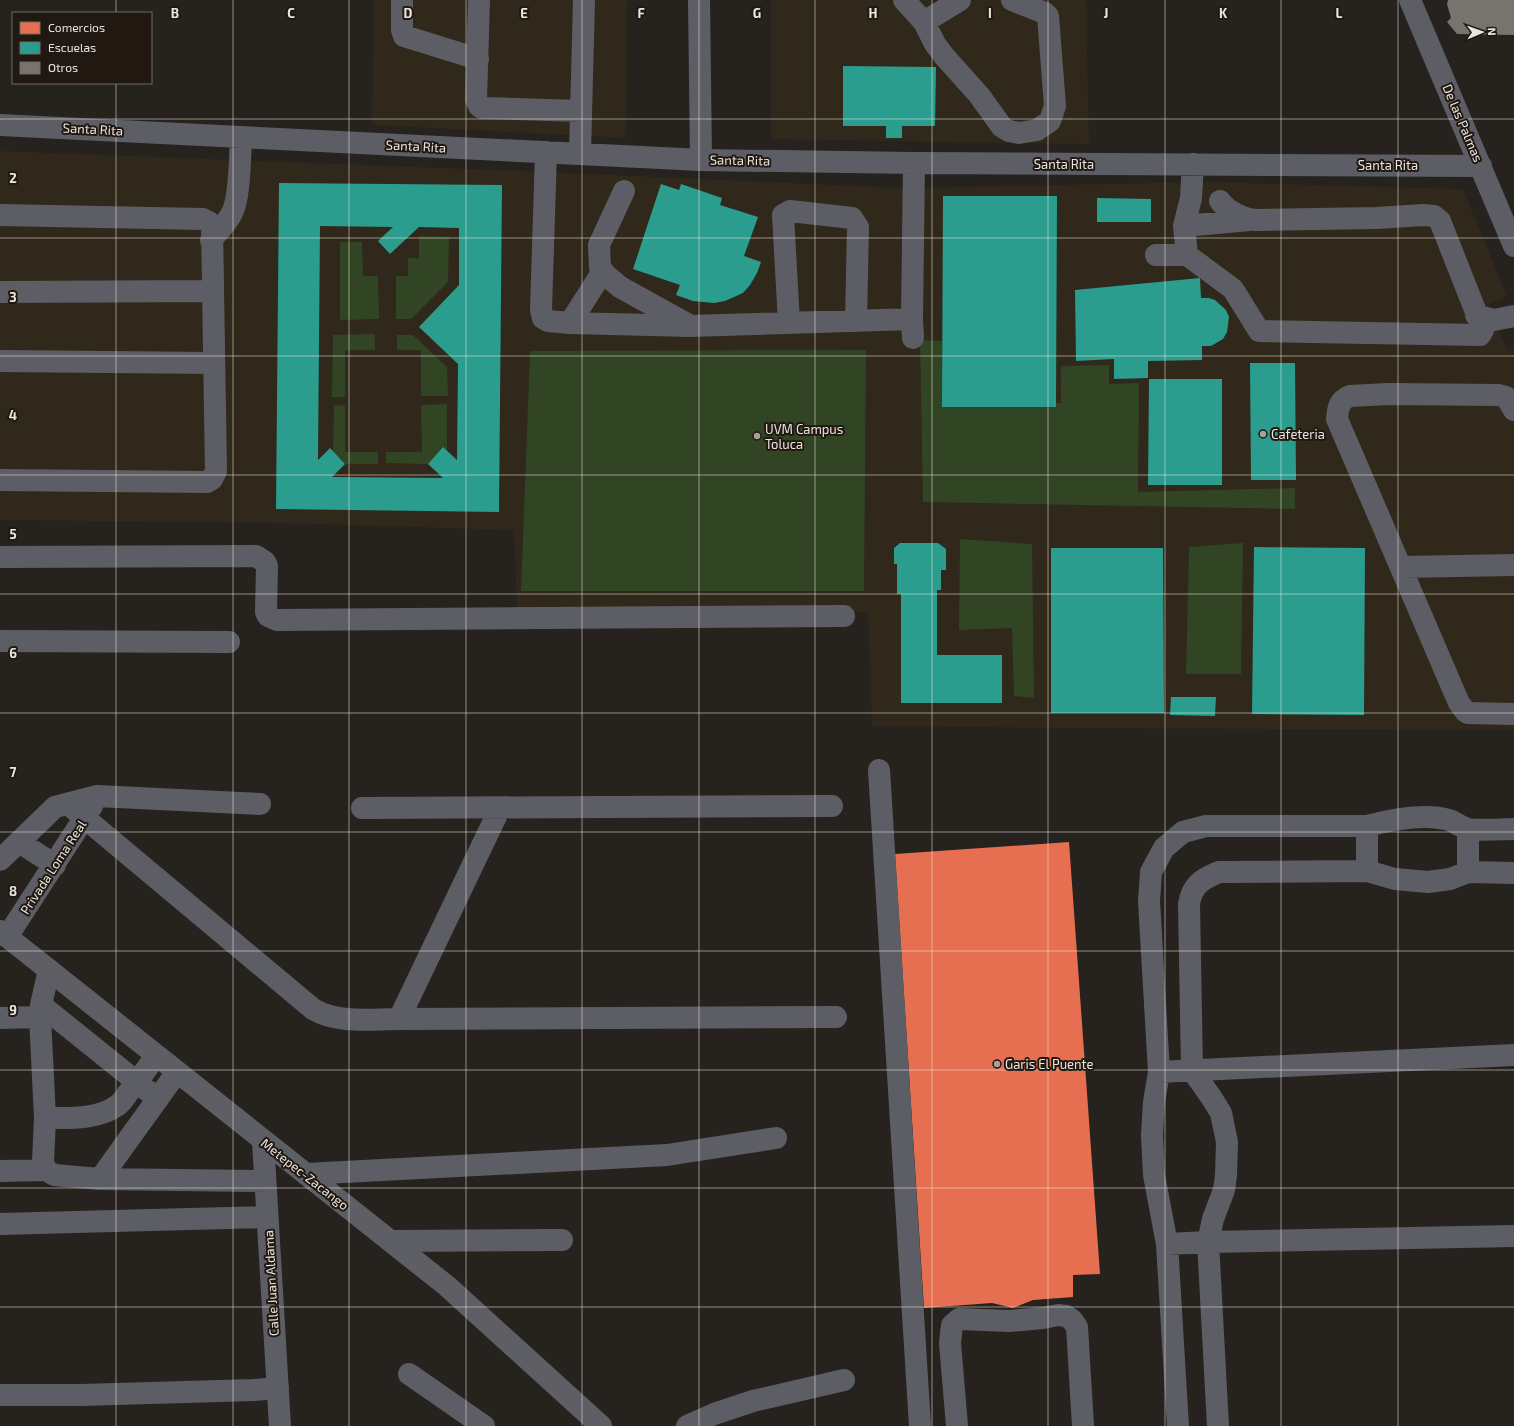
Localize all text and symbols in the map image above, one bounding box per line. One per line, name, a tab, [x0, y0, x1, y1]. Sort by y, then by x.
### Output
text: B	[171, 5, 179, 21]
text: C	[287, 5, 295, 21]
text: D	[404, 5, 413, 21]
text: E	[520, 5, 528, 21]
text: F	[637, 5, 645, 21]
text: G	[753, 5, 761, 21]
text: H	[869, 5, 878, 21]
text: I	[988, 5, 992, 21]
text: J	[1104, 5, 1108, 21]
text: K	[1219, 5, 1228, 21]
text: L	[1336, 5, 1343, 21]
legend	[12, 12, 152, 84]
north arrow	[1462, 12, 1502, 52]
text: Comercios	[48, 20, 105, 34]
text: N	[1486, 27, 1499, 36]
text: Escuelas	[48, 40, 96, 54]
text: Otros	[48, 60, 78, 74]
street label: De las Palmas	[1439, 82, 1487, 164]
street label: Santa Rita	[62, 119, 124, 139]
street label: Santa Rita	[385, 136, 447, 156]
street label: Santa Rita	[710, 151, 770, 169]
street label: Santa Rita	[1034, 156, 1094, 172]
street label: Santa Rita	[1358, 157, 1418, 173]
text: 2	[9, 170, 17, 186]
text: 3	[9, 289, 17, 305]
text: 4	[9, 407, 17, 423]
place label: UVM Campus Toluca	[765, 421, 843, 452]
place label: Cafeteria	[1271, 426, 1325, 442]
marker: Cafeteria	[1258, 429, 1268, 439]
marker: UVM Campus Toluca	[752, 431, 762, 441]
text: 5	[9, 526, 17, 542]
text: 6	[9, 645, 17, 661]
text: 7	[10, 764, 17, 780]
street label: Privada Loma Real	[17, 817, 89, 917]
text: 8	[9, 883, 17, 899]
text: 9	[9, 1002, 17, 1018]
place label: Garis El Puente	[1005, 1056, 1094, 1072]
marker: Garis El Puente	[992, 1059, 1002, 1069]
street label: Metepec-Zacango	[258, 1135, 352, 1213]
street label: Calle Juan Aldama	[260, 1230, 282, 1336]

